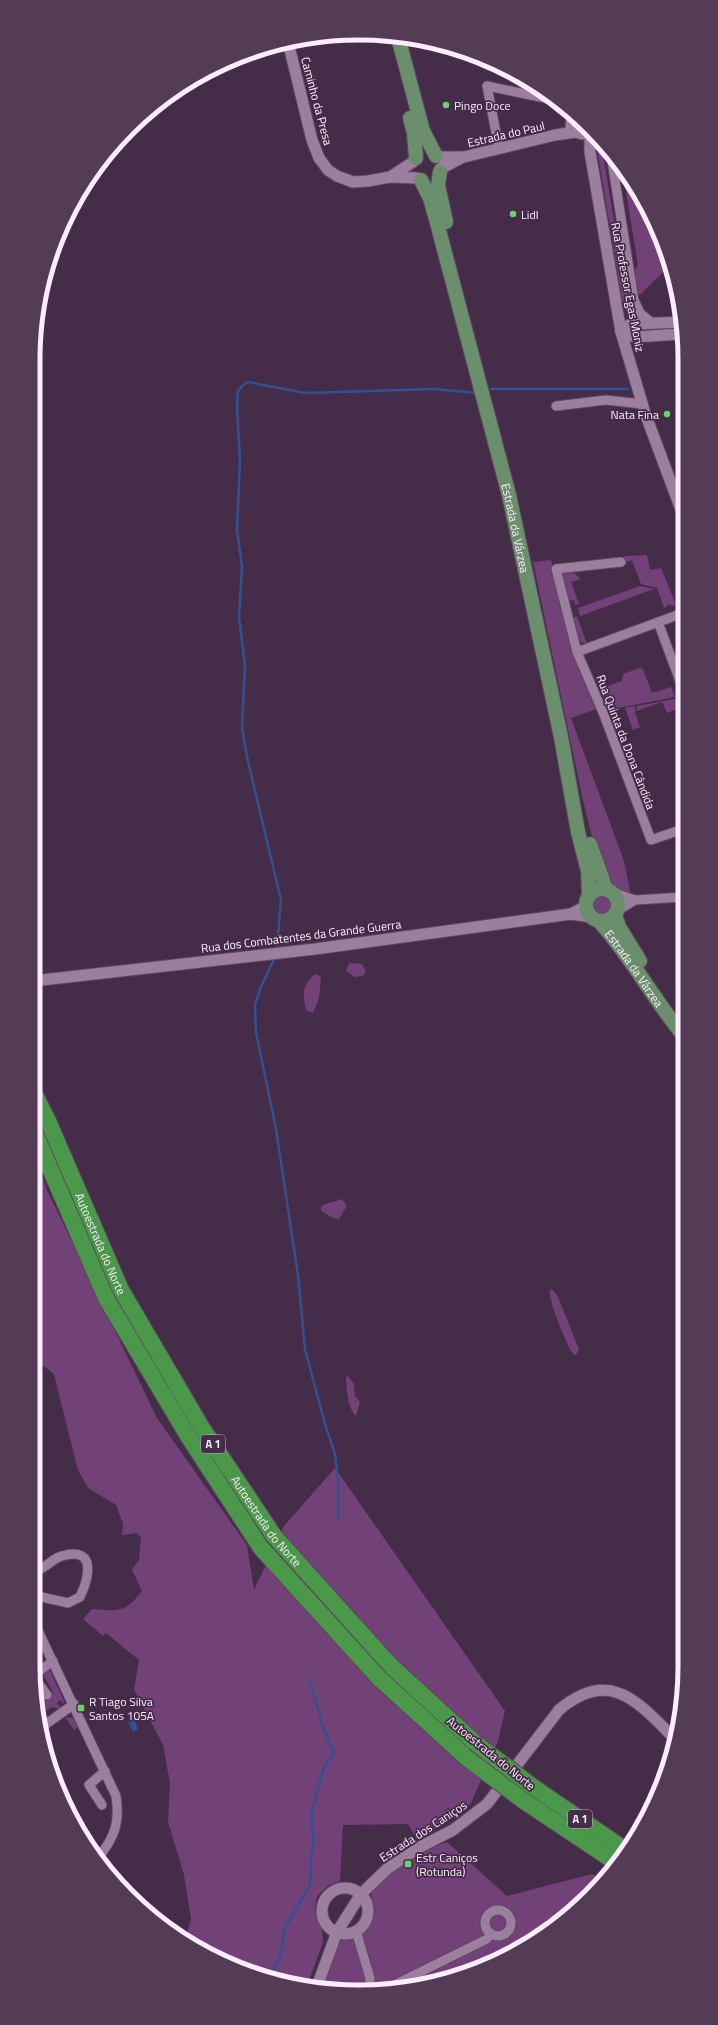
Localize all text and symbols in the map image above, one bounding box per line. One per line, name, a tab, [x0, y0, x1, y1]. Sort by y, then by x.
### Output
street label: Caminho da Presa	[296, 55, 338, 147]
place label: Pingo Doce	[454, 96, 511, 115]
marker: Pingo Doce	[441, 100, 451, 110]
street label: Estrada do Paul	[465, 116, 547, 152]
place label: Lidl	[521, 205, 539, 224]
marker: Lidl	[508, 209, 518, 219]
street label: Rua Professor Egas Moniz	[606, 220, 650, 354]
place label: Nata Fina	[611, 405, 659, 424]
marker: Nata Fina	[662, 409, 672, 419]
street label: Estrada da Várzea	[497, 481, 535, 574]
street label: Rua Quinta da Dona Cândida	[591, 672, 661, 812]
street label: Rua dos Combatentes da Grande Guerra	[200, 914, 402, 958]
street label: Estrada da Várzea	[601, 925, 668, 1011]
street label: Autoestrada do Norte	[71, 1190, 131, 1298]
road number: A 1	[201, 1435, 225, 1453]
street label: Autoestrada do Norte	[227, 1472, 307, 1571]
place label: R Tiago Silva Santos 105A	[89, 1692, 154, 1725]
marker: R Tiago Silva Santos 105A	[76, 1703, 86, 1713]
street label: Autoestrada do Norte	[443, 1711, 539, 1795]
street label: Estrada dos Caniços	[375, 1795, 471, 1867]
road number: A 1	[568, 1810, 592, 1828]
place label: Estr Caniços (Rotunda)	[416, 1848, 478, 1881]
marker: Estr Caniços (Rotunda)	[403, 1859, 413, 1869]

